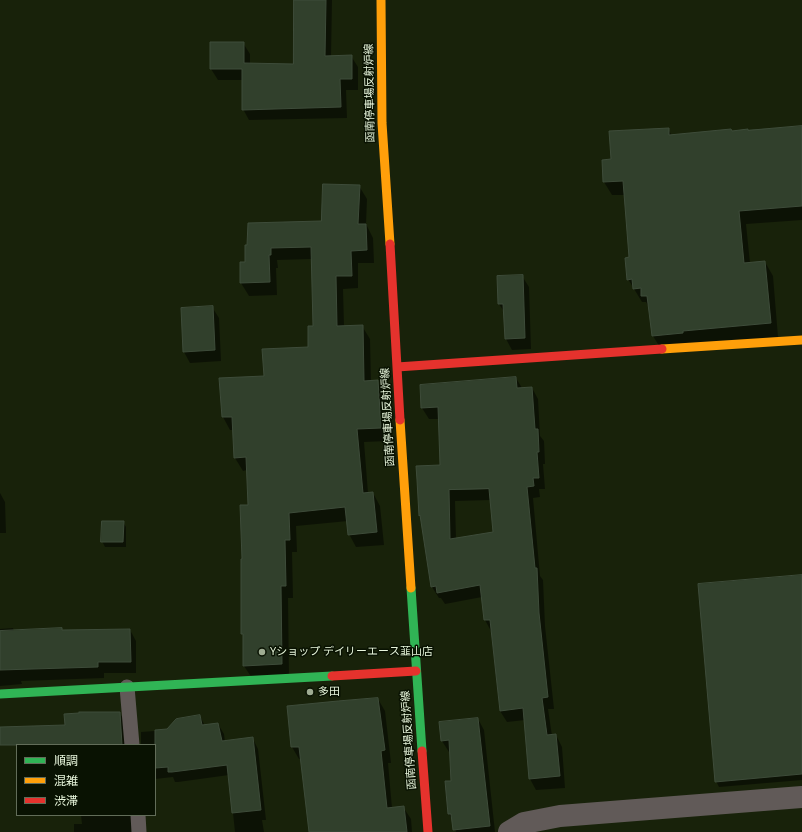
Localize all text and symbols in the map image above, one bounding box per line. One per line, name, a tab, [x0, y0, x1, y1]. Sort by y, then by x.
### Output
street label: 函南停車場反射炉線	[363, 43, 377, 143]
street label: 函南停車場反射炉線	[379, 367, 397, 467]
place label: Yショップ デイリーエース韮山店	[270, 645, 433, 659]
marker: Yショップ デイリーエース韮山店	[257, 647, 267, 657]
place label: 多田	[318, 685, 340, 699]
marker: 多田	[305, 687, 315, 697]
street label: 函南停車場反射炉線	[399, 690, 419, 790]
legend	[16, 744, 156, 816]
text: 順調	[54, 752, 78, 769]
text: 混雑	[54, 772, 78, 789]
text: 渋滞	[54, 792, 78, 809]

